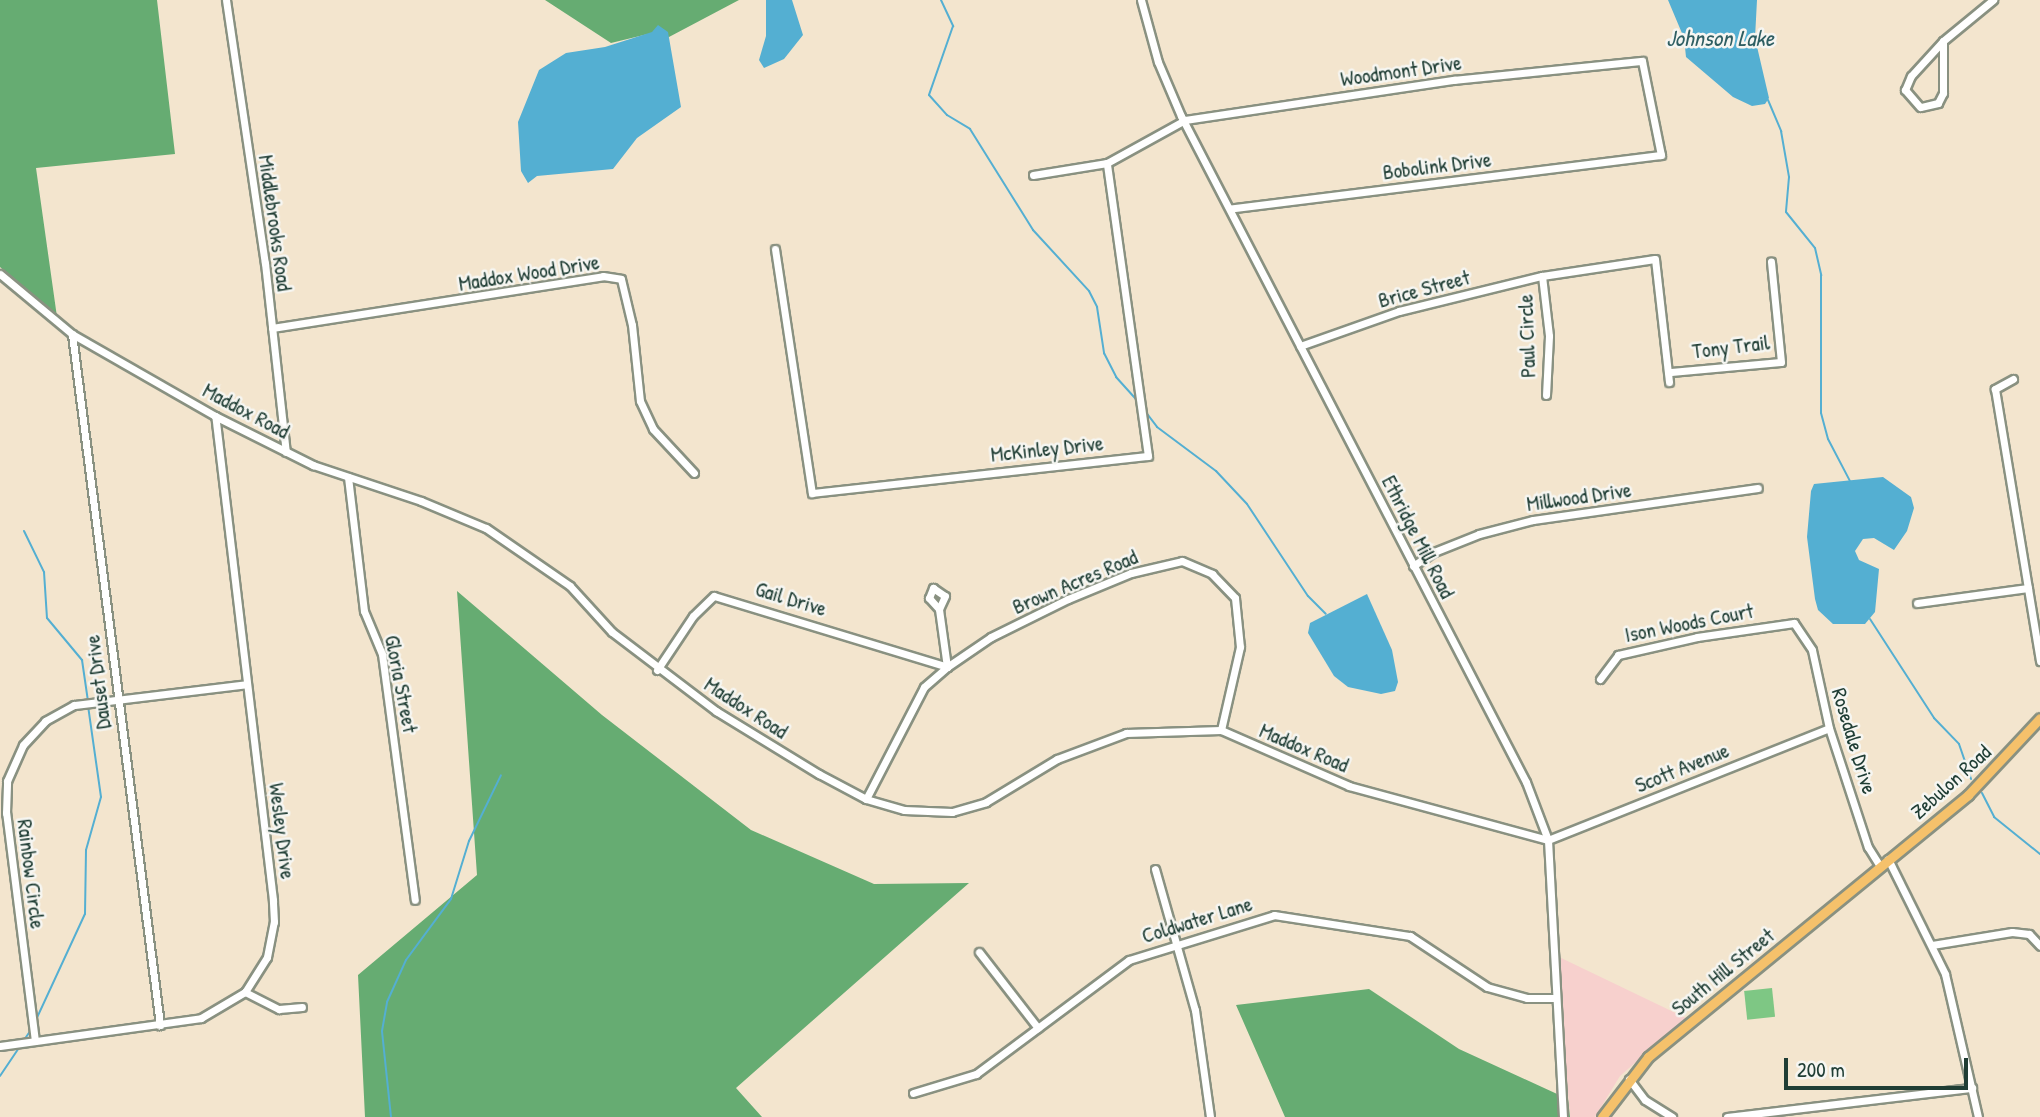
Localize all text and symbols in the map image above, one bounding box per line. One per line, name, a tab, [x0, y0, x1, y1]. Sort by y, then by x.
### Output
water label: Johnson Lake	[1666, 24, 1774, 52]
street label: Woodmont Drive	[1339, 50, 1463, 92]
street label: Bobolink Drive	[1381, 147, 1493, 185]
street label: Middlebrooks Road	[253, 153, 297, 293]
street label: Maddox Wood Drive	[457, 249, 601, 297]
street label: Brice Street	[1376, 265, 1472, 313]
street label: Paul Circle	[1513, 294, 1541, 378]
street label: Tony Trail	[1691, 330, 1771, 364]
street label: Maddox Road	[198, 378, 294, 444]
street label: McKinley Drive	[989, 431, 1105, 467]
street label: Ethridge Mill Road	[1376, 471, 1460, 603]
street label: Millwood Drive	[1525, 477, 1633, 517]
street label: Brown Acres Road	[1009, 544, 1141, 620]
street label: Gail Drive	[752, 576, 830, 622]
street label: Ison Woods Court	[1623, 598, 1755, 648]
street label: Gloria Street	[379, 633, 423, 735]
street label: Dauset Drive	[80, 634, 116, 730]
street label: Maddox Road	[700, 672, 792, 744]
street label: Rosedale Drive	[1826, 685, 1882, 797]
street label: Maddox Road	[1256, 718, 1352, 778]
street label: Scott Avenue	[1631, 738, 1733, 798]
street label: Zebulon Road	[1906, 740, 1996, 824]
street label: Wesley Drive	[264, 782, 300, 880]
street label: Rainbow Circle	[12, 818, 50, 930]
street label: Coldwater Lane	[1139, 891, 1255, 949]
street label: South Hill Street	[1667, 923, 1779, 1021]
scale bar	[1788, 1044, 1972, 1088]
text: 200 m	[1797, 1055, 1845, 1084]

